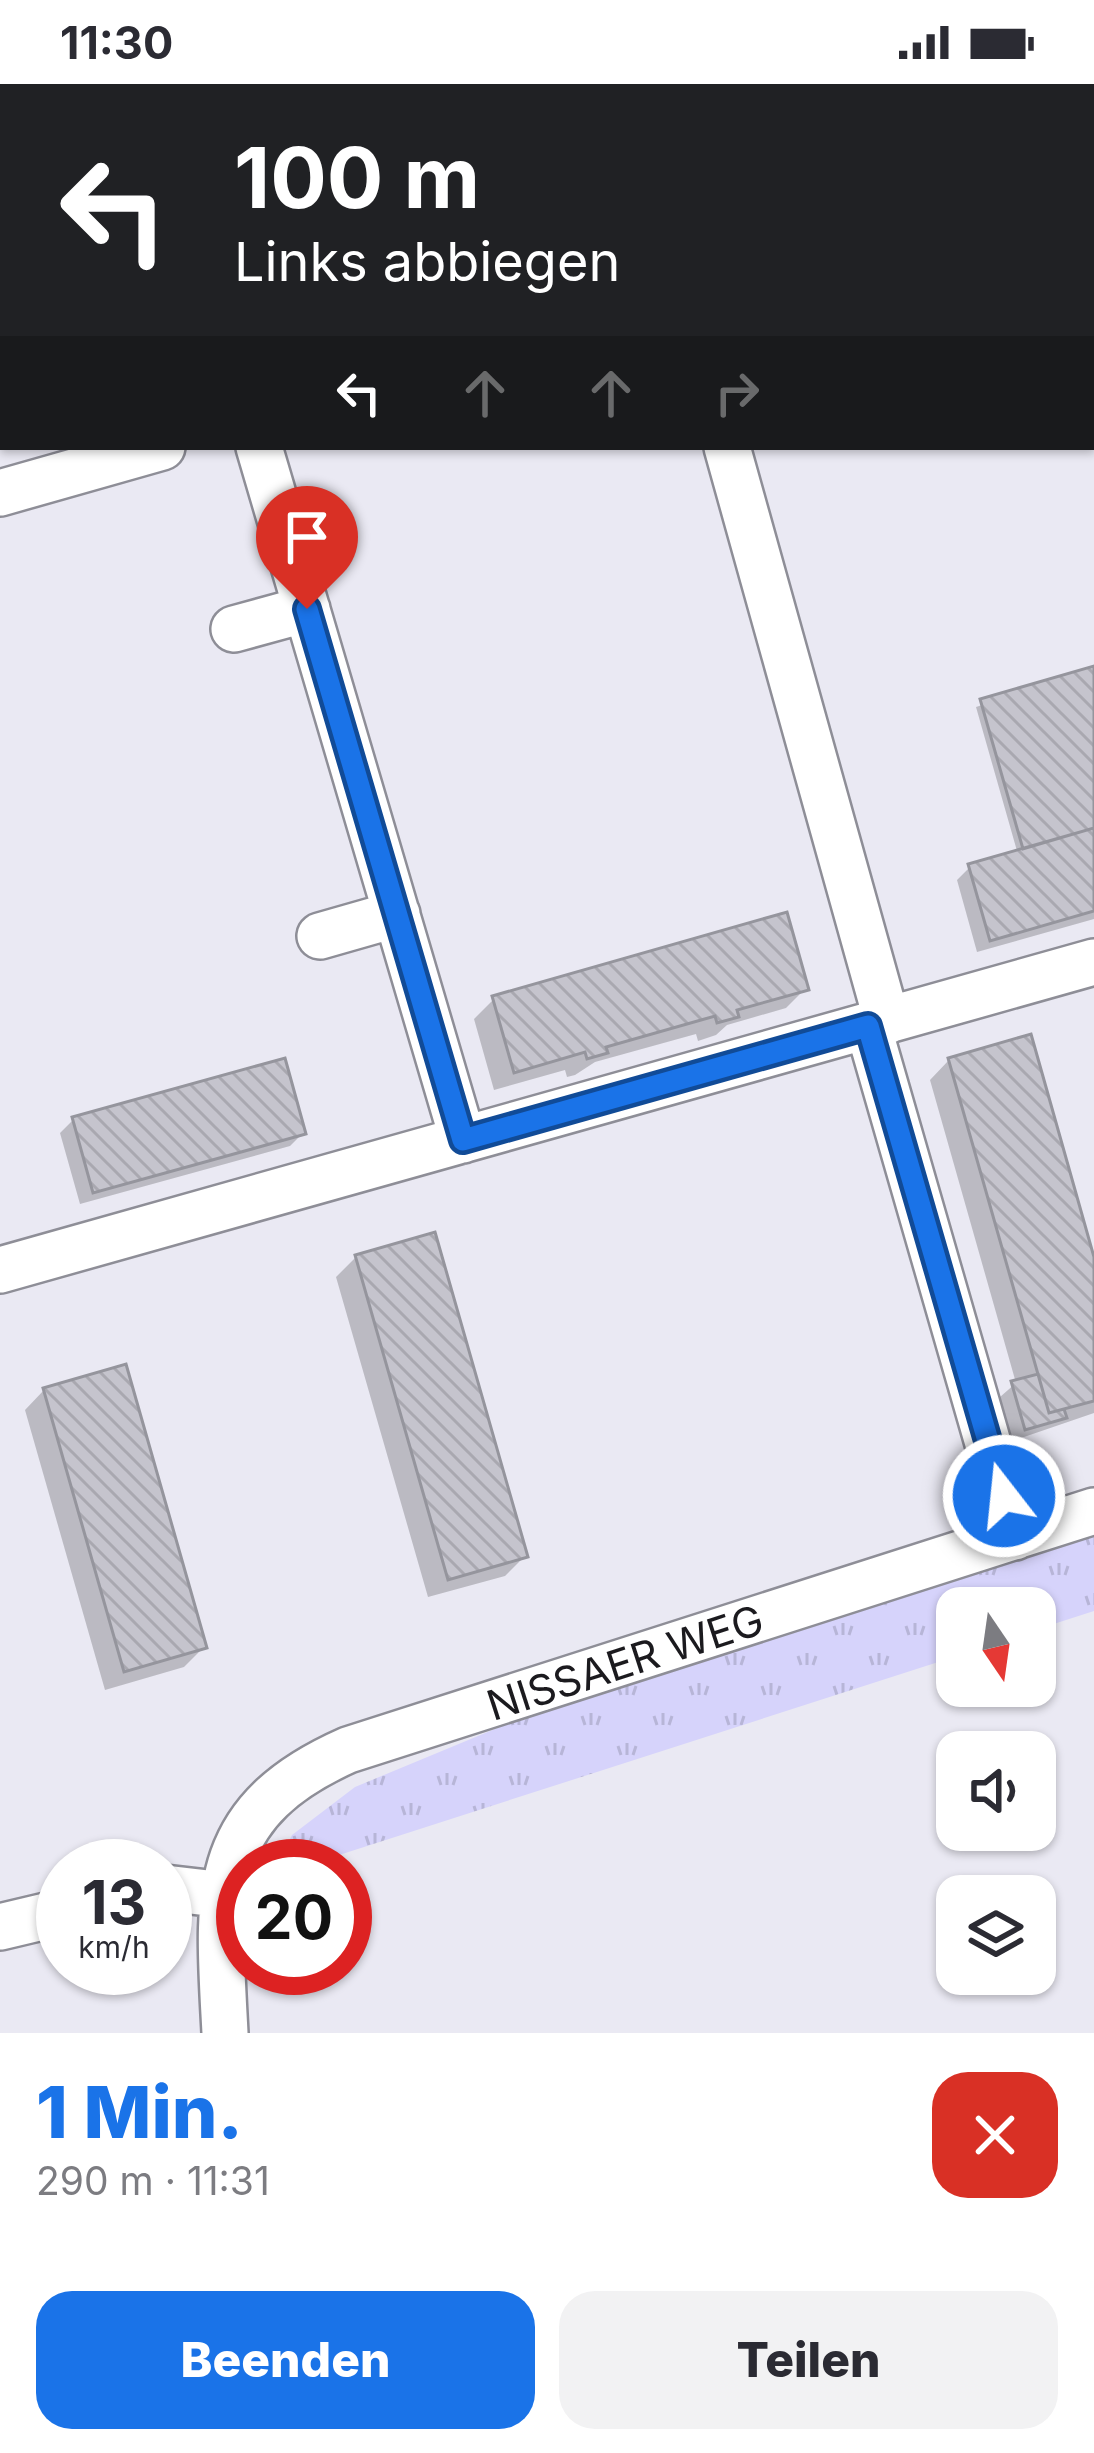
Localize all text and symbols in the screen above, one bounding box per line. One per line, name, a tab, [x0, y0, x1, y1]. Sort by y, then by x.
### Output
text: 11:30	[60, 15, 173, 70]
text: 100 m	[234, 127, 480, 228]
icon: left	[36, 132, 192, 288]
text: Links abbiegen	[234, 229, 620, 294]
icon: left	[326, 360, 392, 426]
icon: ahead	[452, 360, 518, 426]
icon: ahead	[578, 360, 644, 426]
icon: right	[704, 360, 770, 426]
pin	[256, 486, 358, 609]
icon: arrive	[274, 504, 340, 570]
position arrow	[941, 1433, 1067, 1559]
north arrow	[936, 1587, 1056, 1707]
map controls	[936, 1587, 1056, 1995]
street label: NISSAER WEG	[480, 1593, 770, 1731]
button: sound	[936, 1731, 1056, 1851]
speed limit sign: 20	[216, 1839, 372, 1995]
text: 13	[82, 1866, 146, 1938]
button: layers	[936, 1875, 1056, 1995]
text: km/h	[78, 1929, 150, 1965]
text: 1 Min.	[36, 2068, 243, 2155]
button: close	[932, 2072, 1058, 2198]
text: 290 m · 11:31	[36, 2157, 270, 2204]
button: Beenden	[36, 2291, 535, 2429]
button: Teilen	[559, 2291, 1058, 2429]

